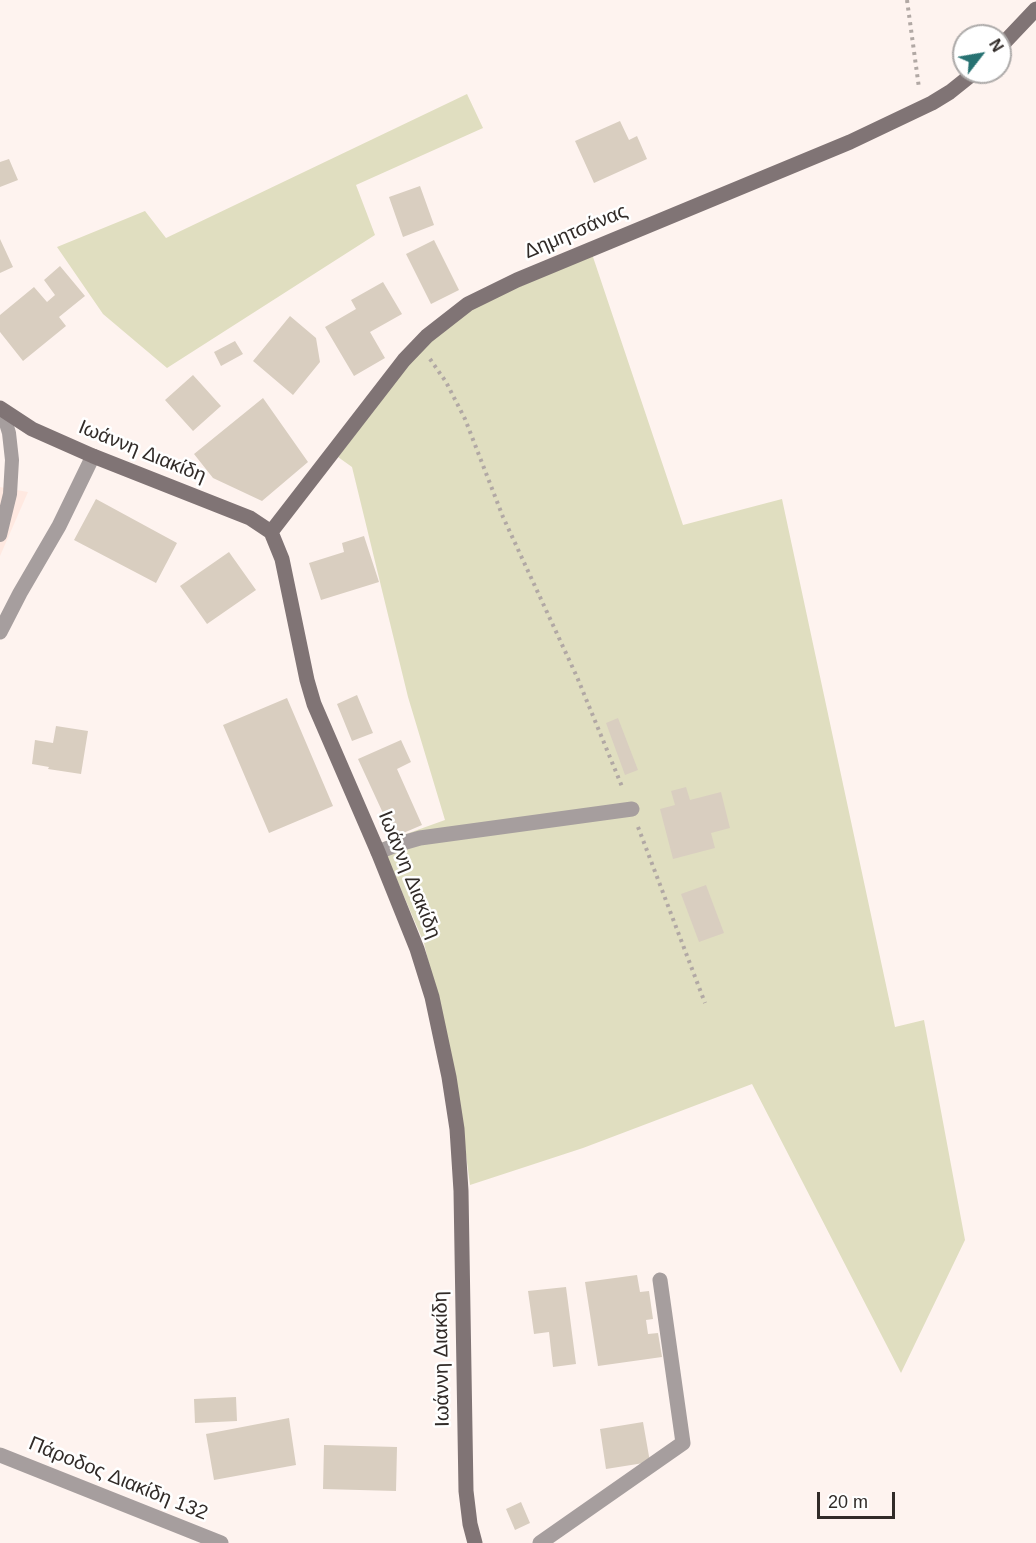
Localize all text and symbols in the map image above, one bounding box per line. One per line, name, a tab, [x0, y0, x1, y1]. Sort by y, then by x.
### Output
north arrow	[952, 24, 1012, 84]
text: N	[986, 36, 1006, 55]
street label: Δημητσάνας	[521, 199, 631, 265]
street label: Ιωάννη Διακίδη	[75, 415, 209, 489]
street label: Ιωάννη Διακίδη	[372, 808, 446, 942]
street label: Ιωάννη Διακίδη	[429, 1291, 455, 1427]
street label: Πάροδος Διακίδη 132	[25, 1432, 211, 1526]
scale bar	[820, 1480, 898, 1518]
text: 20 m	[828, 1492, 868, 1512]

